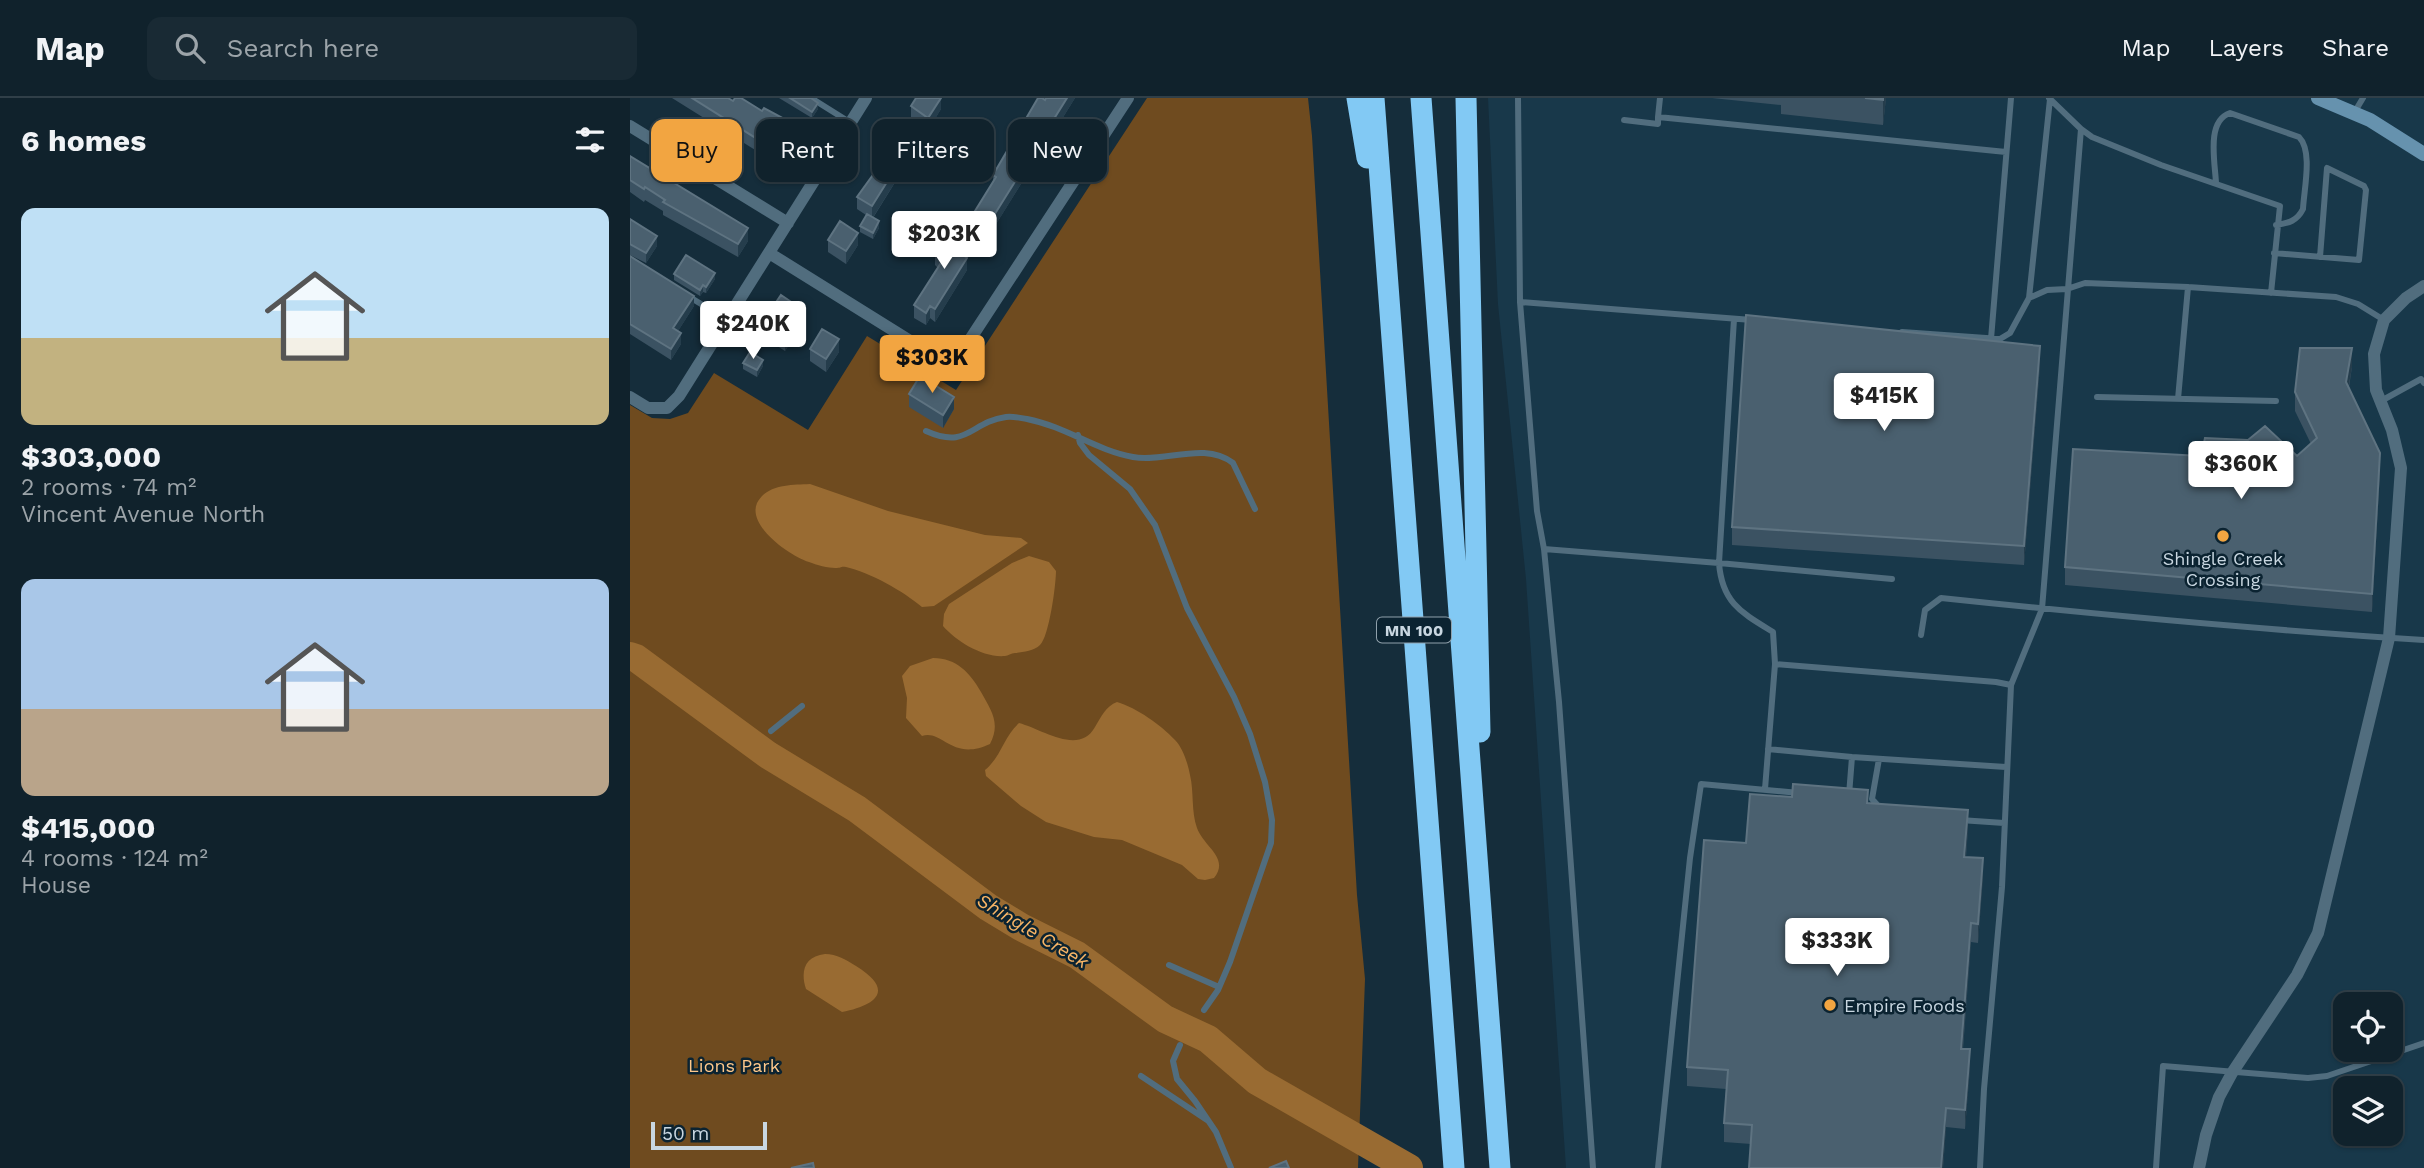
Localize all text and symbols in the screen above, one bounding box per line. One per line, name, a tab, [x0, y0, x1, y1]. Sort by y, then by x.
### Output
search box	[147, 17, 637, 80]
text: Map	[35, 29, 105, 68]
icon: search	[171, 29, 209, 67]
text: Search here	[227, 33, 379, 63]
text: Map	[2122, 34, 2170, 62]
text: Layers	[2208, 34, 2284, 62]
text: Share	[2322, 34, 2389, 62]
chip: Buy	[651, 119, 742, 182]
chip: Rent	[756, 119, 858, 182]
chip: Filters	[872, 119, 994, 182]
chip: New	[1008, 119, 1107, 182]
icon: filters	[571, 121, 609, 159]
text: 6 homes	[21, 123, 146, 158]
pin: $203K	[895, 212, 993, 271]
text: $203K	[908, 220, 980, 247]
icon: home	[252, 253, 378, 379]
pin: $240K	[704, 302, 802, 361]
text: $240K	[716, 310, 790, 337]
pin: $303K	[883, 336, 981, 395]
text: $303K	[896, 344, 968, 371]
pin: $415K	[1835, 374, 1933, 433]
text: $415K	[1850, 382, 1918, 409]
text: $303,000	[21, 439, 161, 474]
pin: $360K	[2192, 442, 2290, 501]
text: $360K	[2204, 450, 2278, 477]
text: 2 rooms · 74 m²	[21, 474, 196, 501]
text: Vincent Avenue North	[21, 501, 265, 528]
marker: Shingle Creek Crossing	[2215, 528, 2231, 544]
place label: Shingle Creek Crossing	[2163, 548, 2283, 590]
road number: MN 100	[1377, 618, 1451, 642]
icon: home	[252, 624, 378, 750]
text: $415,000	[21, 810, 156, 845]
text: 4 rooms · 124 m²	[21, 845, 208, 872]
text: House	[21, 872, 91, 899]
water label: Shingle Creek	[973, 889, 1094, 974]
pin: $333K	[1788, 918, 1886, 978]
text: $333K	[1801, 927, 1873, 954]
map controls	[2333, 992, 2403, 1146]
button: locate	[2333, 992, 2403, 1062]
place label: Empire Foods	[1844, 995, 1965, 1016]
marker: Empire Foods	[1822, 997, 1838, 1013]
park label: Lions Park	[688, 1055, 780, 1076]
button: layers	[2333, 1076, 2403, 1146]
scale bar	[651, 1119, 766, 1151]
text: 50 m	[662, 1122, 709, 1145]

